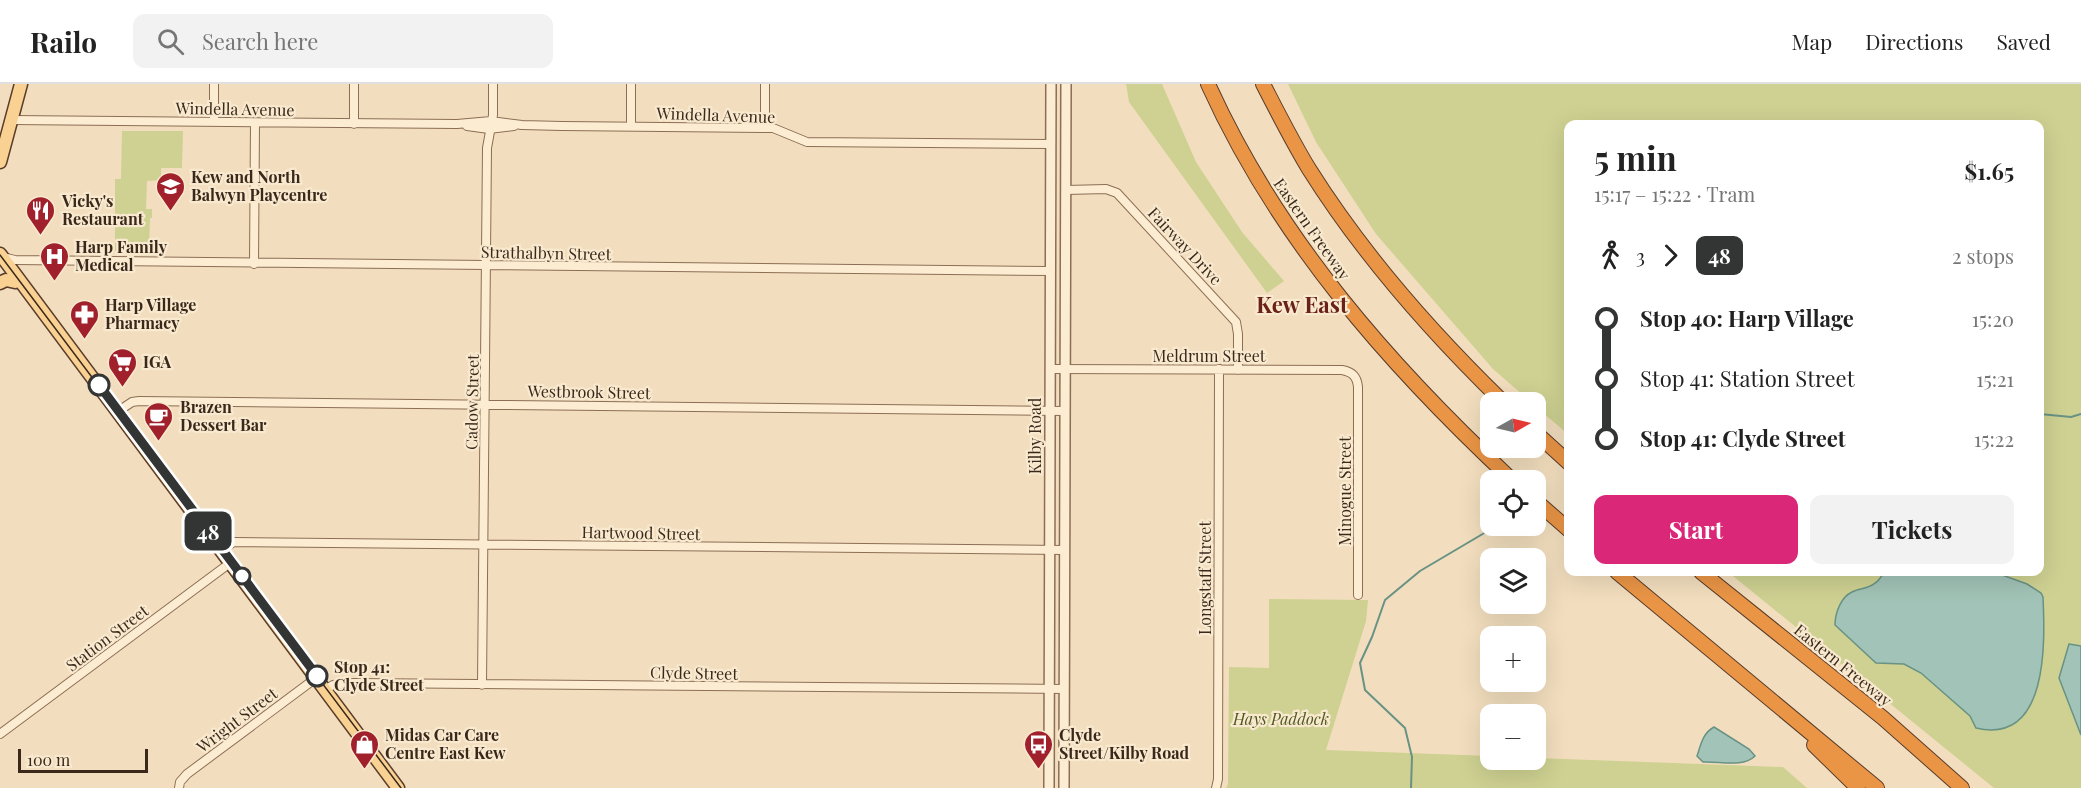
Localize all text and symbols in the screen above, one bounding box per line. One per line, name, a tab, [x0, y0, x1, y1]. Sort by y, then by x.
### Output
search box	[133, 14, 553, 68]
text: Railo	[30, 23, 97, 60]
icon: search	[154, 25, 187, 58]
text: Search here	[202, 26, 318, 56]
text: Map	[1791, 27, 1832, 55]
text: Directions	[1865, 27, 1963, 55]
text: Saved	[1996, 27, 2051, 55]
street label: Windella Avenue	[174, 97, 295, 120]
street label: Windella Avenue	[655, 102, 776, 127]
text: 5 min	[1594, 135, 1677, 179]
text: $1.65	[1965, 156, 2014, 186]
place label: Kew and North Balwyn Playcentre	[191, 166, 327, 205]
school or university icon: Kew and North Balwyn Playcentre	[154, 170, 186, 212]
street label: Eastern Freeway	[1270, 174, 1355, 284]
text: 15:17 – 15:22 · Tram	[1594, 180, 1755, 207]
place label: Vicky's Restaurant	[61, 190, 144, 229]
restaurant icon: Vicky's Restaurant	[25, 194, 57, 236]
street label: Fairway Drive	[1144, 202, 1227, 289]
place label: Harp Family Medical	[75, 236, 168, 275]
icon: walk	[1594, 239, 1627, 272]
icon: forward	[1654, 239, 1687, 272]
hospital icon: Harp Family Medical	[38, 240, 70, 282]
street label: Strathalbyn Street	[481, 241, 612, 264]
text: 48	[1708, 241, 1731, 269]
text: 3	[1636, 242, 1645, 269]
text: 2 stops	[1952, 242, 2014, 269]
district label: Kew East	[1256, 289, 1348, 319]
place label: Harp Village Pharmacy	[105, 294, 196, 333]
pharmacy icon: Harp Village Pharmacy	[68, 298, 100, 340]
text: Stop 40: Harp Village	[1640, 303, 1854, 333]
text: 15:20	[1972, 305, 2014, 332]
street label: Meldrum Street	[1152, 345, 1266, 366]
supermarket icon: IGA	[106, 346, 138, 388]
place label: IGA	[143, 351, 172, 372]
street label: Cadow Street	[460, 354, 483, 450]
text: Stop 41: Station Street	[1640, 363, 1854, 393]
text: 15:21	[1976, 365, 2014, 392]
unlabelled marker	[88, 374, 110, 396]
street label: Westbrook Street	[526, 380, 651, 403]
north arrow	[1480, 392, 1546, 458]
map controls	[1480, 392, 1546, 770]
place label: Brazen Dessert Bar	[180, 396, 267, 435]
street label: Kilby Road	[1024, 398, 1045, 474]
cafe icon: Brazen Dessert Bar	[143, 400, 175, 442]
text: Stop 41: Clyde Street	[1640, 423, 1846, 453]
text: 15:22	[1974, 425, 2014, 452]
street label: Minogue Street	[1334, 436, 1355, 546]
button: locate	[1480, 470, 1546, 536]
button: Start	[1594, 495, 1798, 564]
button: Tickets	[1810, 495, 2014, 564]
line badge: 48	[181, 512, 235, 550]
text: 48	[197, 517, 219, 545]
street label: Hartwood Street	[581, 521, 701, 544]
street label: Longstaff Street	[1194, 521, 1215, 635]
button: layers	[1480, 548, 1546, 614]
unlabelled marker	[233, 567, 251, 585]
street label: Station Street	[61, 600, 152, 675]
street label: Eastern Freeway	[1790, 619, 1896, 710]
button: +	[1480, 626, 1546, 692]
place label: Stop 41: Clyde Street	[334, 656, 424, 695]
street label: Clyde Street	[650, 661, 738, 684]
marker: Stop 41: Clyde Street	[306, 665, 328, 687]
street label: Wright Street	[191, 682, 282, 757]
button: −	[1480, 704, 1546, 770]
park label: Hays Paddock	[1232, 708, 1329, 729]
place label: Midas Car Care Centre East Kew	[385, 724, 506, 763]
place label: Clyde Street/Kilby Road	[1059, 724, 1189, 763]
shop icon: Midas Car Care Centre East Kew	[348, 728, 380, 770]
bus stop icon: Clyde Street/Kilby Road	[1022, 728, 1054, 770]
scale bar	[18, 746, 148, 774]
text: 100 m	[27, 749, 70, 770]

